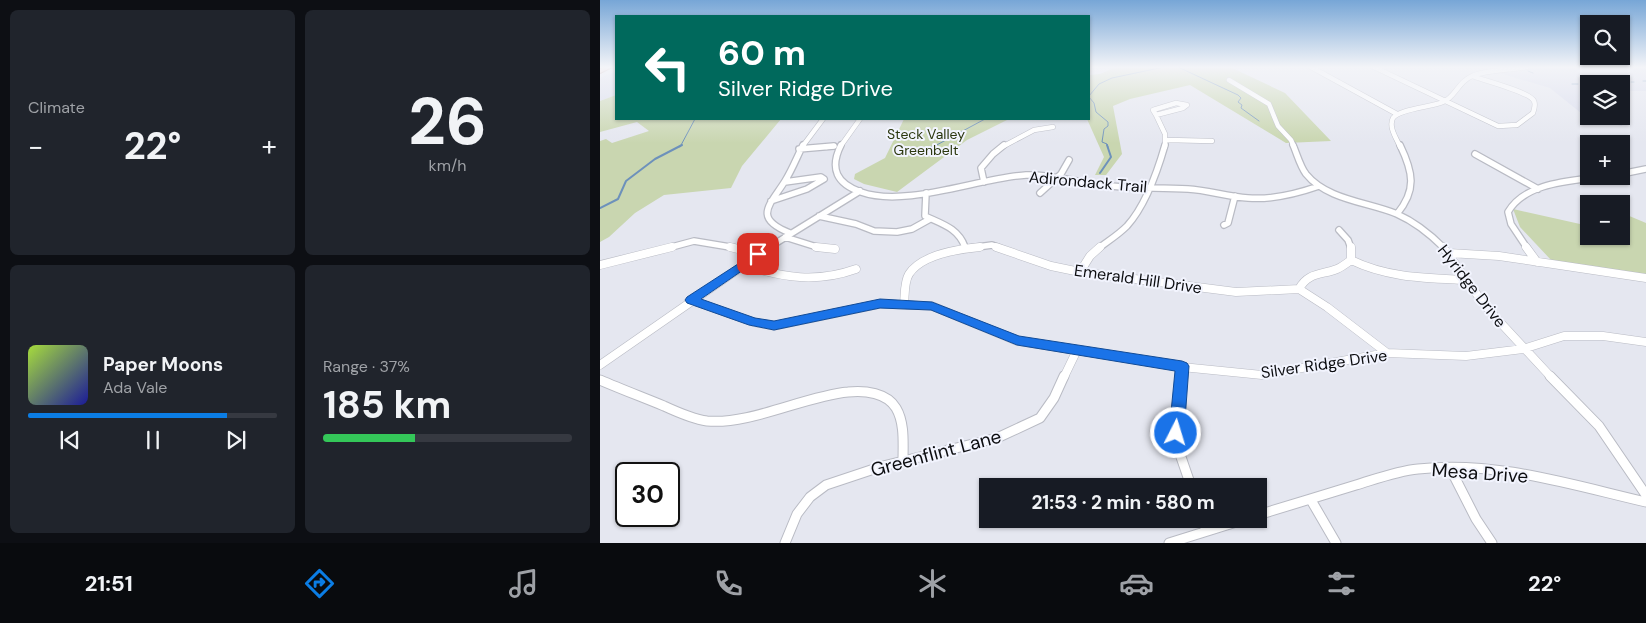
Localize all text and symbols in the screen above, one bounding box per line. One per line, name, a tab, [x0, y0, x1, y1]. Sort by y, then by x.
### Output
map controls	[1580, 15, 1630, 245]
button: search	[1580, 15, 1630, 65]
text: 60 m	[718, 30, 806, 76]
icon: left	[635, 35, 700, 100]
text: Silver Ridge Drive	[718, 74, 893, 103]
button: layers	[1580, 75, 1630, 125]
text: 26	[408, 80, 487, 164]
text: Climate	[28, 97, 85, 118]
text: 22°	[124, 121, 181, 171]
park label: Steck Valley Greenbelt	[887, 125, 965, 159]
text: −	[28, 128, 43, 165]
text: +	[262, 128, 277, 165]
button: +	[1580, 135, 1630, 185]
text: km/h	[429, 155, 466, 176]
street label: Adirondack Trail	[1028, 166, 1148, 198]
button: −	[1580, 195, 1630, 245]
pin	[737, 233, 779, 275]
icon: arrive	[744, 240, 772, 268]
street label: Hyridge Drive	[1433, 240, 1511, 332]
street label: Emerald Hill Drive	[1073, 260, 1203, 298]
street label: Silver Ridge Drive	[1260, 345, 1388, 383]
text: Paper Moons	[103, 352, 223, 377]
text: Range · 37%	[323, 356, 410, 377]
text: Ada Vale	[103, 377, 167, 398]
text: 185 km	[323, 380, 451, 430]
position arrow	[1149, 406, 1201, 458]
street label: Greenflint Lane	[868, 424, 1004, 482]
icon: previous	[56, 426, 84, 454]
icon: pause	[139, 426, 167, 454]
icon: next	[222, 426, 250, 454]
street label: Mesa Drive	[1431, 457, 1529, 489]
speed limit sign: 30	[615, 462, 680, 527]
text: 21:53 · 2 min · 580 m	[1031, 490, 1215, 515]
icon: directions	[302, 566, 337, 601]
icon: music	[506, 566, 541, 601]
icon: phone	[711, 566, 746, 601]
icon: climate	[915, 566, 950, 601]
icon: car	[1119, 566, 1154, 601]
icon: filters	[1324, 566, 1359, 601]
text: 21:51	[85, 569, 133, 598]
text: 22°	[1528, 569, 1561, 598]

